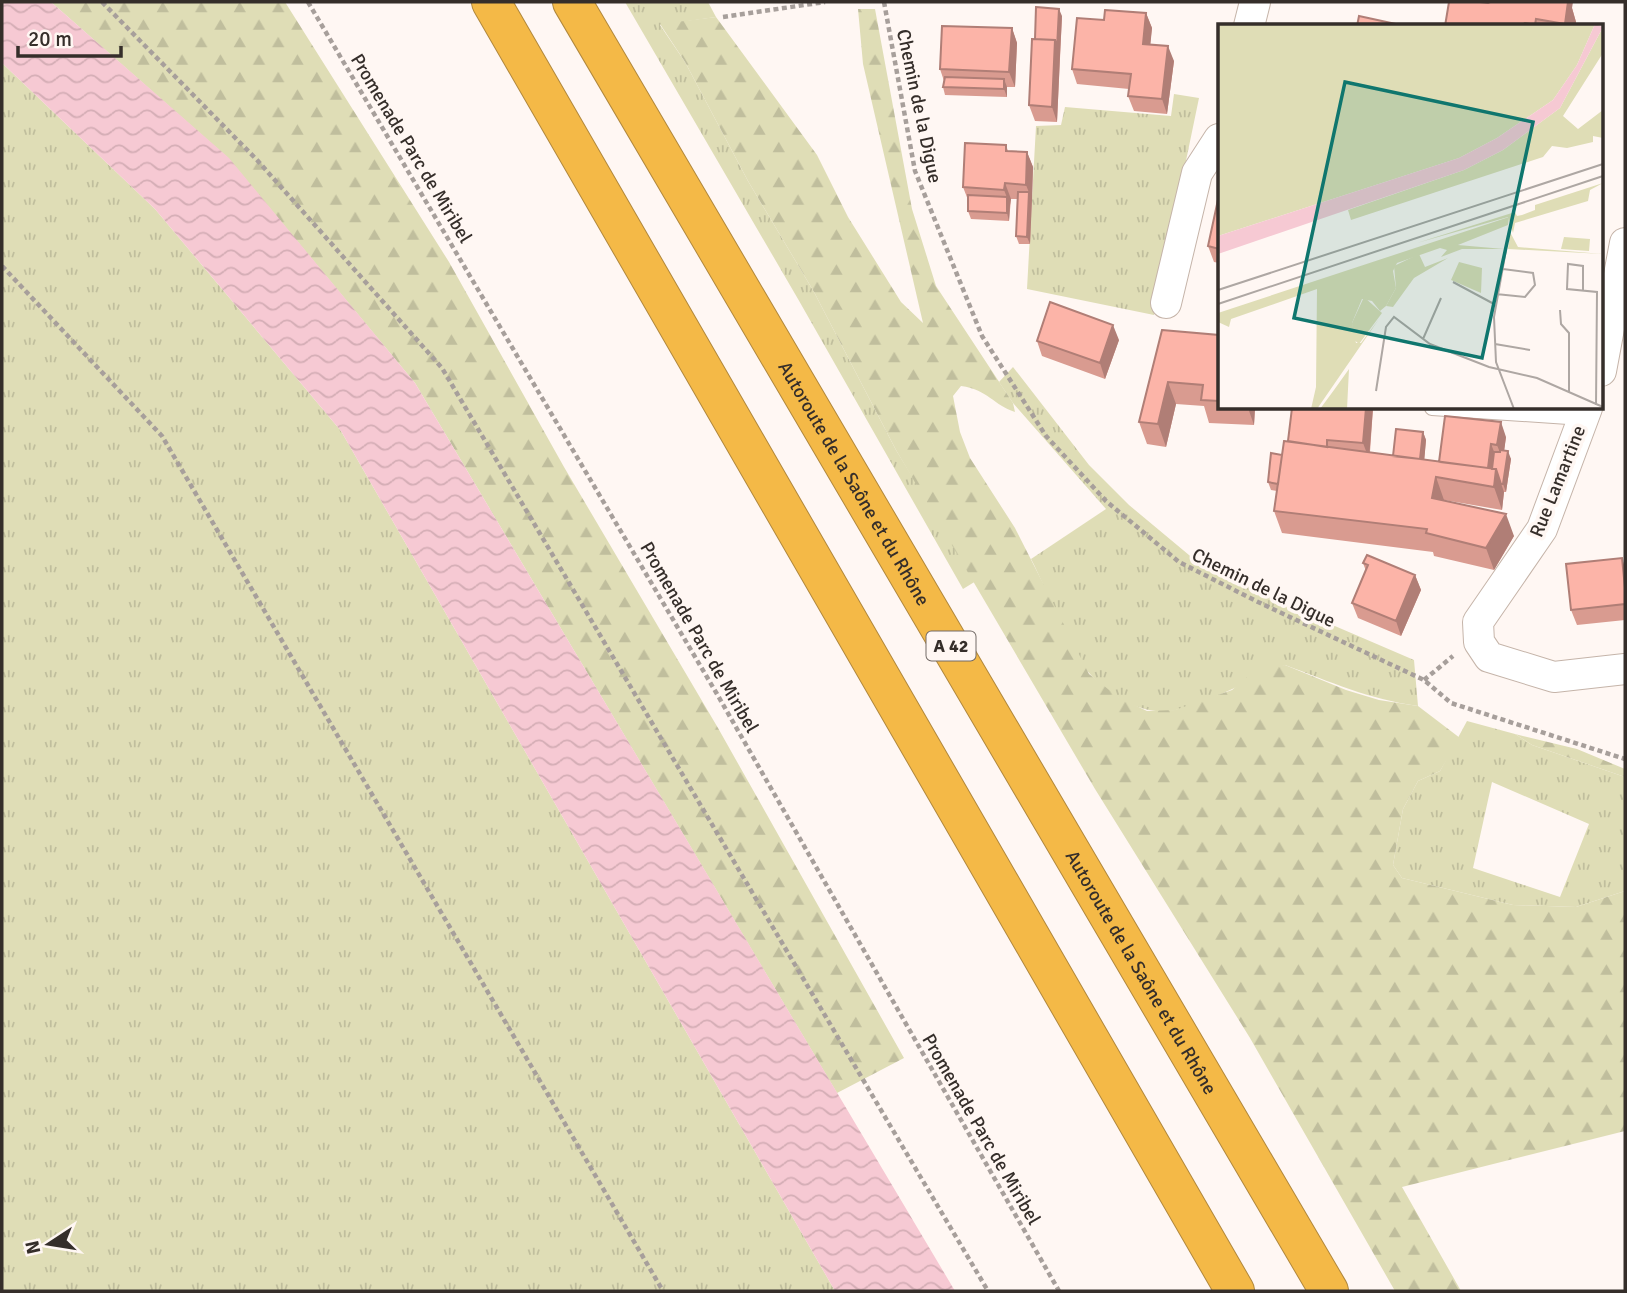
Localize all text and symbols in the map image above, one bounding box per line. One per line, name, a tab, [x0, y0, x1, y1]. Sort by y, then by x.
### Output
scale bar	[18, 14, 121, 58]
inset map	[1218, 24, 1602, 410]
text: 20 m	[28, 26, 72, 52]
street label: Chemin de la Digue	[891, 27, 947, 185]
street label: Promenade Parc de Miribel	[345, 49, 477, 248]
street label: Autoroute de la Saône et du Rhône	[773, 357, 935, 610]
street label: Rue Lamartine	[1525, 422, 1591, 541]
street label: Promenade Parc de Miribel	[635, 538, 764, 737]
street label: Chemin de la Digue	[1188, 543, 1339, 633]
road number: A 42	[926, 632, 976, 660]
street label: Autoroute de la Saône et du Rhône	[1060, 846, 1222, 1099]
street label: Promenade Parc de Miribel	[917, 1030, 1046, 1229]
north arrow	[14, 1209, 84, 1279]
text: N	[20, 1238, 46, 1256]

